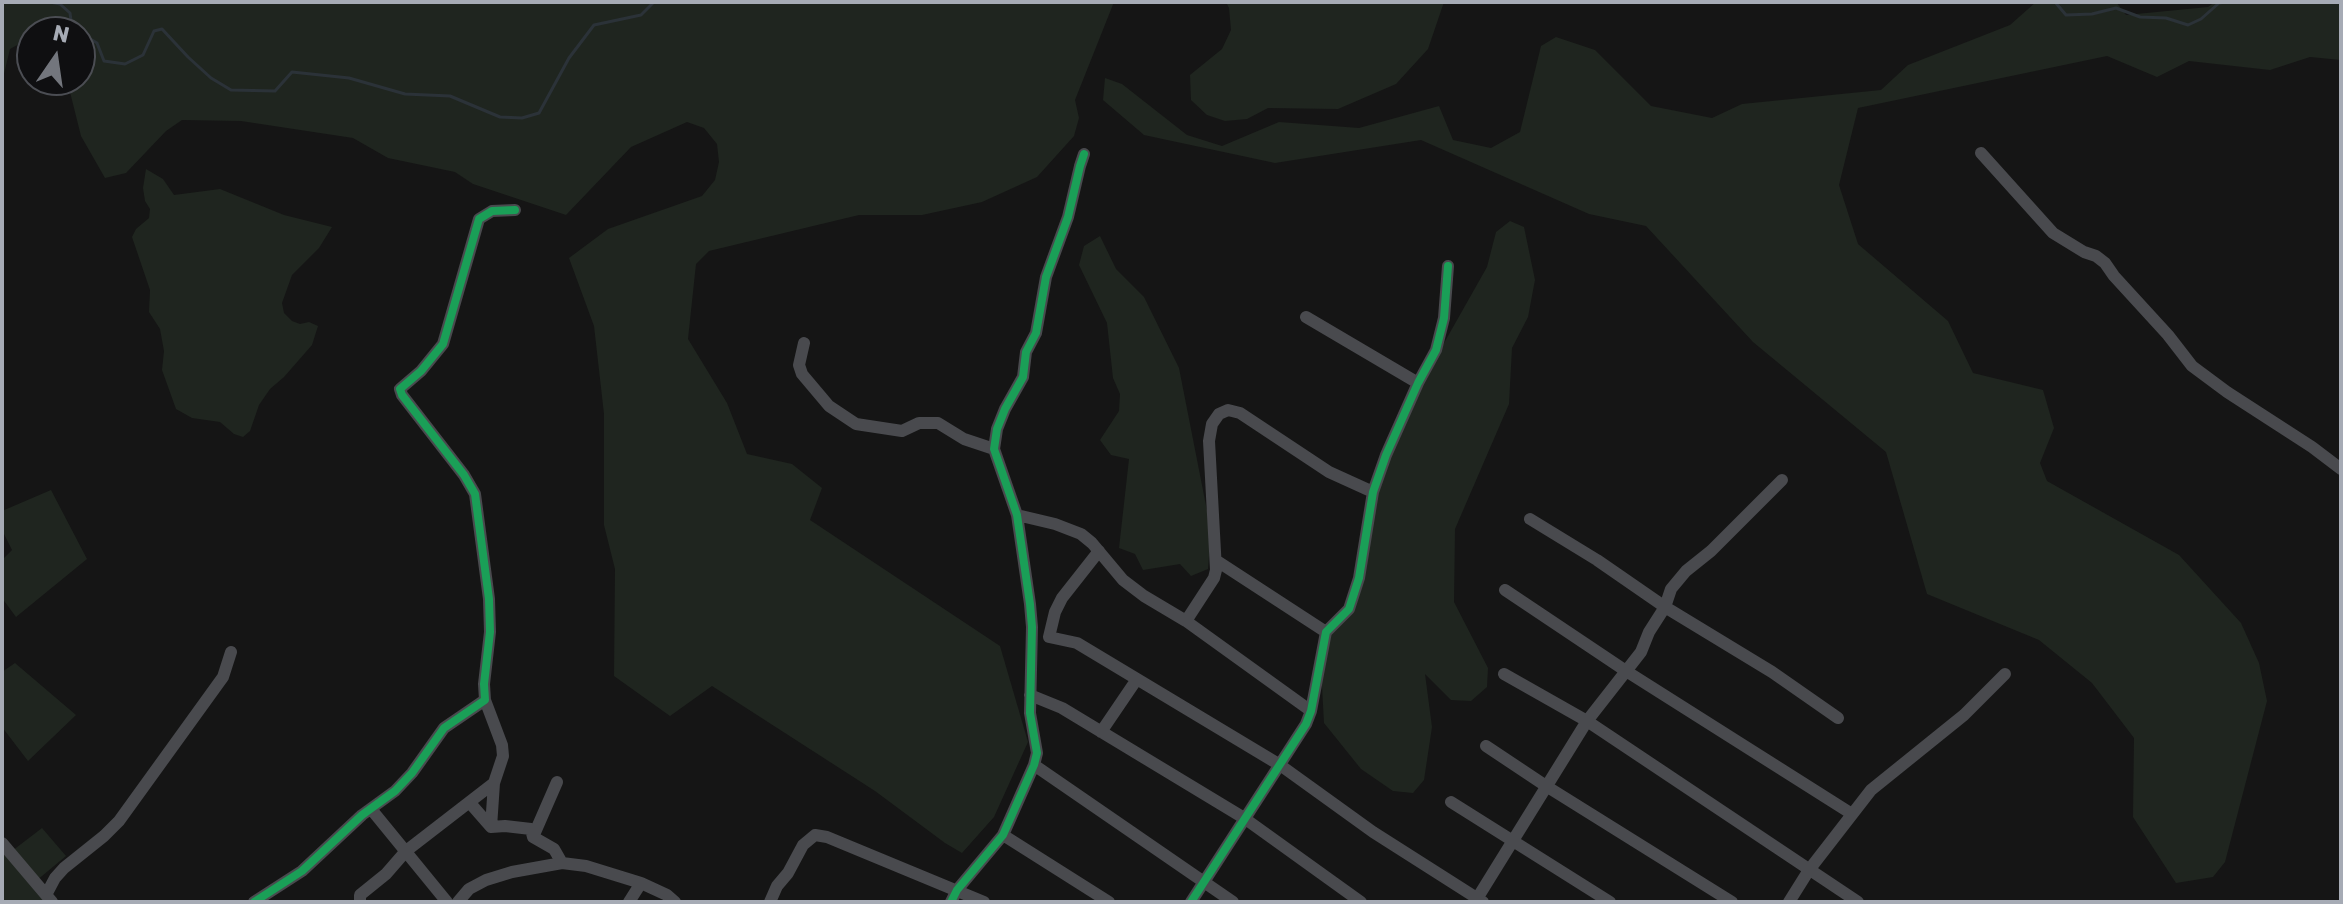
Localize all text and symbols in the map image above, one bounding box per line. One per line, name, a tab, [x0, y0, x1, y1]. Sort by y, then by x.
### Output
north arrow	[16, 16, 96, 96]
text: N	[50, 19, 72, 49]

